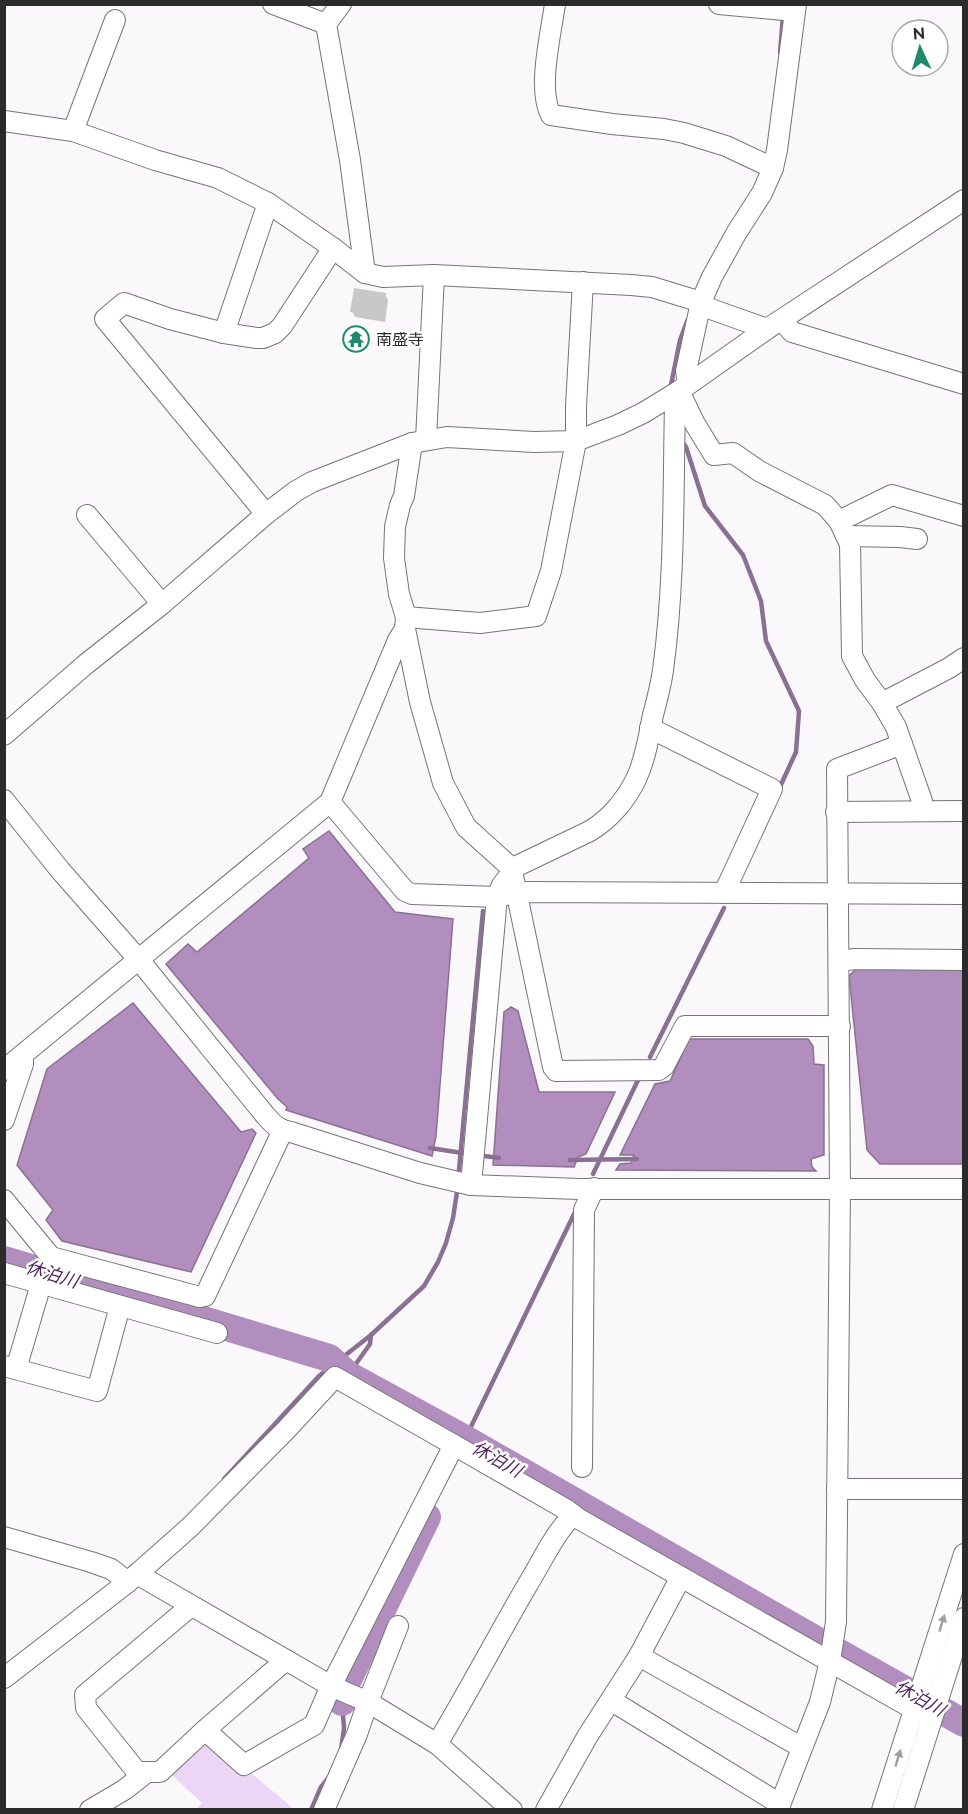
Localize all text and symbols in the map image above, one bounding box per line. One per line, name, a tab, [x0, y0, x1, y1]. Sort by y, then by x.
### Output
north arrow	[890, 18, 950, 78]
text: N	[912, 24, 926, 43]
temple icon: 南盛寺	[341, 324, 371, 354]
place label: 南盛寺	[376, 330, 424, 349]
water label: 休泊川	[23, 1256, 83, 1293]
water label: 休泊川	[468, 1437, 527, 1482]
one-way arrow	[937, 1614, 947, 1632]
water label: 休泊川	[891, 1676, 950, 1721]
one-way arrow	[894, 1749, 904, 1767]

